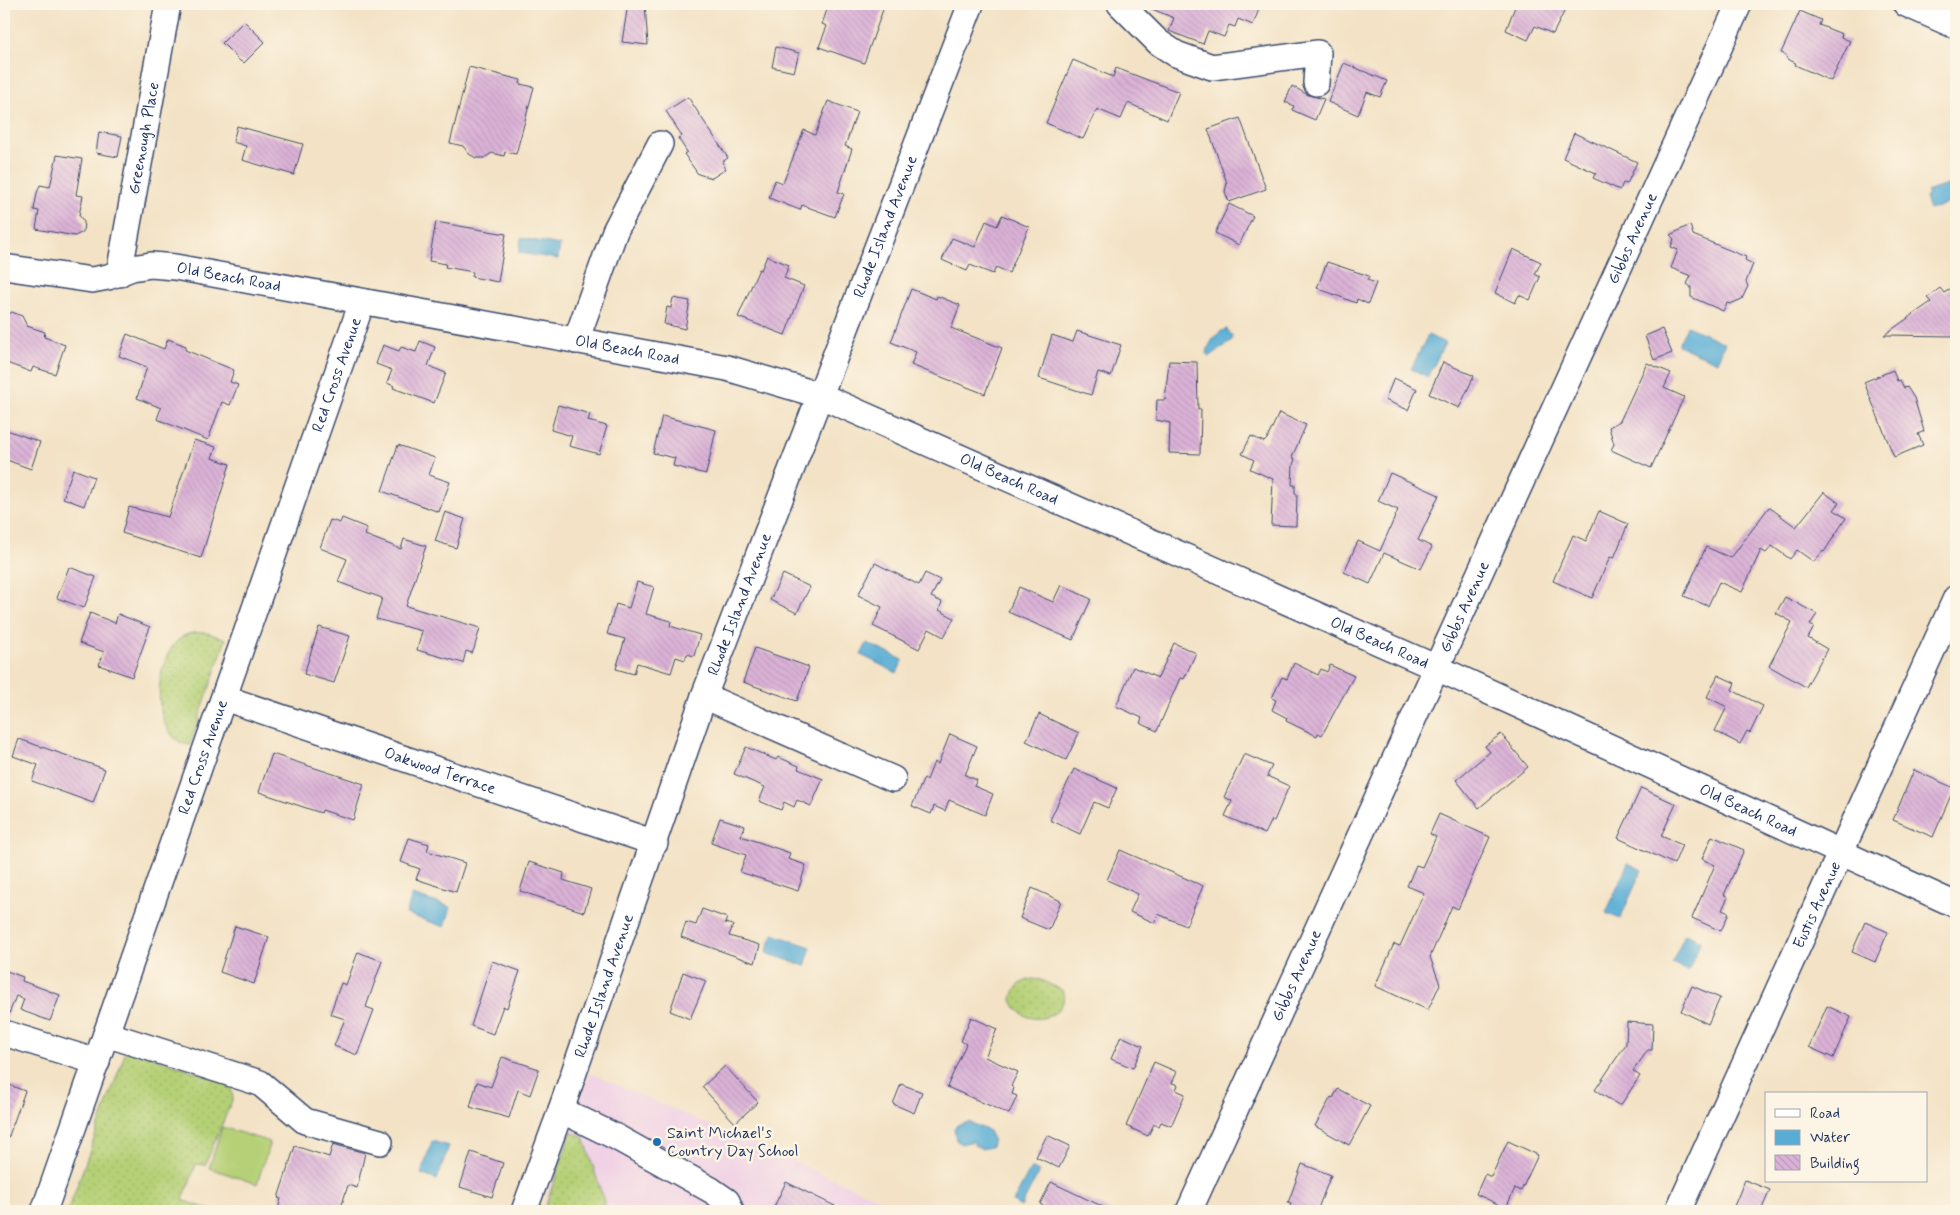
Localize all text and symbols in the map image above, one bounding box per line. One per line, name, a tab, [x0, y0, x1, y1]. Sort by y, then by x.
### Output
street label: Greenough Place	[123, 80, 164, 196]
street label: Rhode Island Avenue	[848, 152, 922, 301]
street label: Gibbs Avenue	[1602, 189, 1662, 287]
street label: Old Beach Road	[175, 257, 283, 297]
street label: Red Cross Avenue	[307, 314, 366, 435]
street label: Old Beach Road	[574, 330, 681, 370]
street label: Old Beach Road	[957, 448, 1062, 510]
street label: Rhode Island Avenue	[702, 530, 776, 678]
street label: Gibbs Avenue	[1434, 558, 1494, 656]
street label: Old Beach Road	[1327, 612, 1432, 674]
street label: Red Cross Avenue	[173, 697, 233, 817]
street label: Oakwood Terrace	[382, 742, 499, 799]
street label: Old Beach Road	[1696, 779, 1801, 842]
street label: Eustis Avenue	[1788, 858, 1846, 952]
street label: Rhode Island Avenue	[569, 911, 639, 1061]
street label: Gibbs Avenue	[1266, 926, 1326, 1024]
legend	[1765, 1092, 1928, 1182]
text: Road	[1810, 1104, 1840, 1124]
place label: Saint Michael's Country Day School	[667, 1123, 799, 1162]
text: Water	[1810, 1128, 1850, 1148]
marker: Saint Michael's Country Day School	[651, 1136, 663, 1148]
text: Building	[1810, 1154, 1860, 1175]

